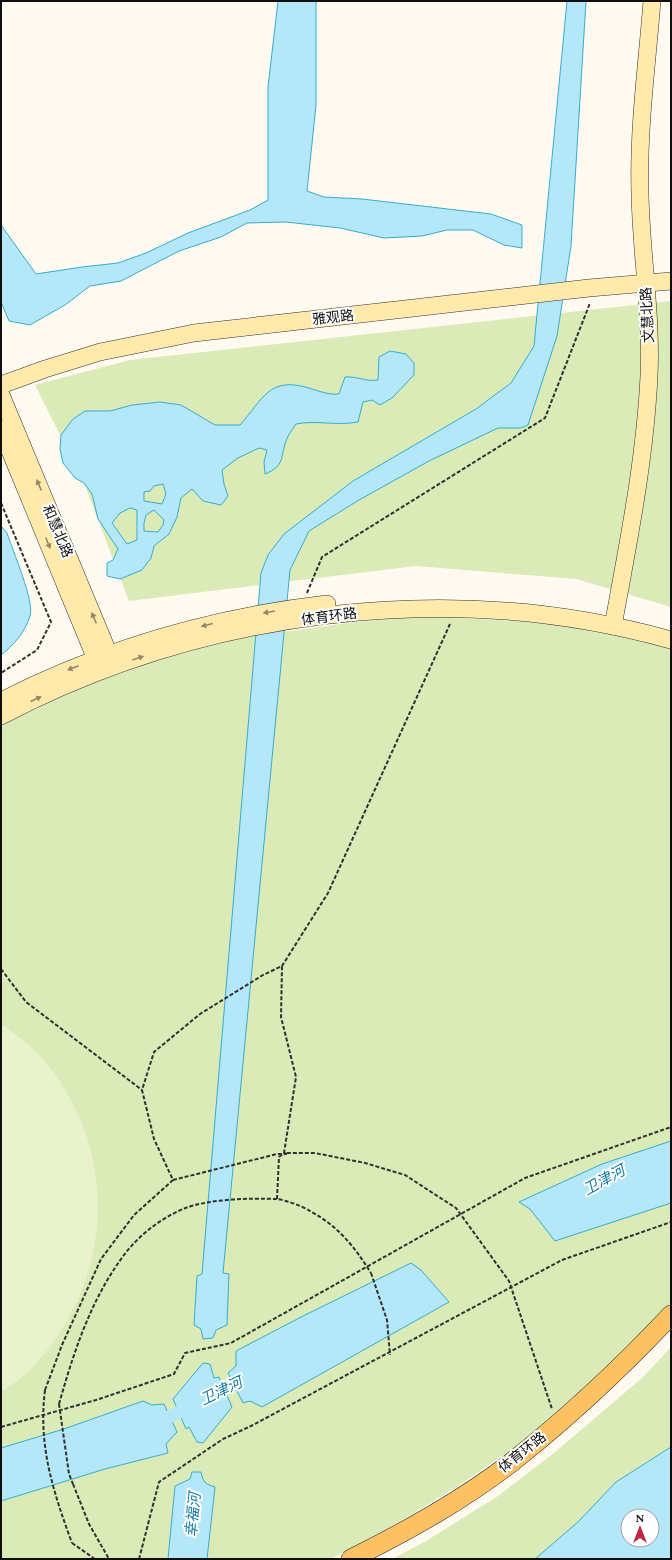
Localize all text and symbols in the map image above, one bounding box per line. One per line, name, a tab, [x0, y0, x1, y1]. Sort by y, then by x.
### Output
street label: 文慧北路	[636, 286, 659, 343]
street label: 雅观路	[311, 305, 355, 330]
one-way arrow	[35, 479, 41, 491]
street label: 和慧北路	[37, 501, 78, 561]
one-way arrow	[45, 537, 51, 549]
street label: 体育环路	[300, 603, 358, 630]
one-way arrow	[262, 610, 275, 616]
one-way arrow	[91, 612, 97, 624]
one-way arrow	[200, 623, 213, 629]
one-way arrow	[132, 654, 144, 660]
one-way arrow	[66, 666, 78, 672]
one-way arrow	[30, 696, 42, 702]
water label: 卫津河	[579, 1158, 632, 1201]
water label: 卫津河	[196, 1370, 249, 1412]
street label: 体育环路	[494, 1427, 551, 1478]
water label: 幸福河	[180, 1489, 207, 1538]
north arrow	[620, 1508, 660, 1548]
text: N	[636, 1510, 645, 1527]

